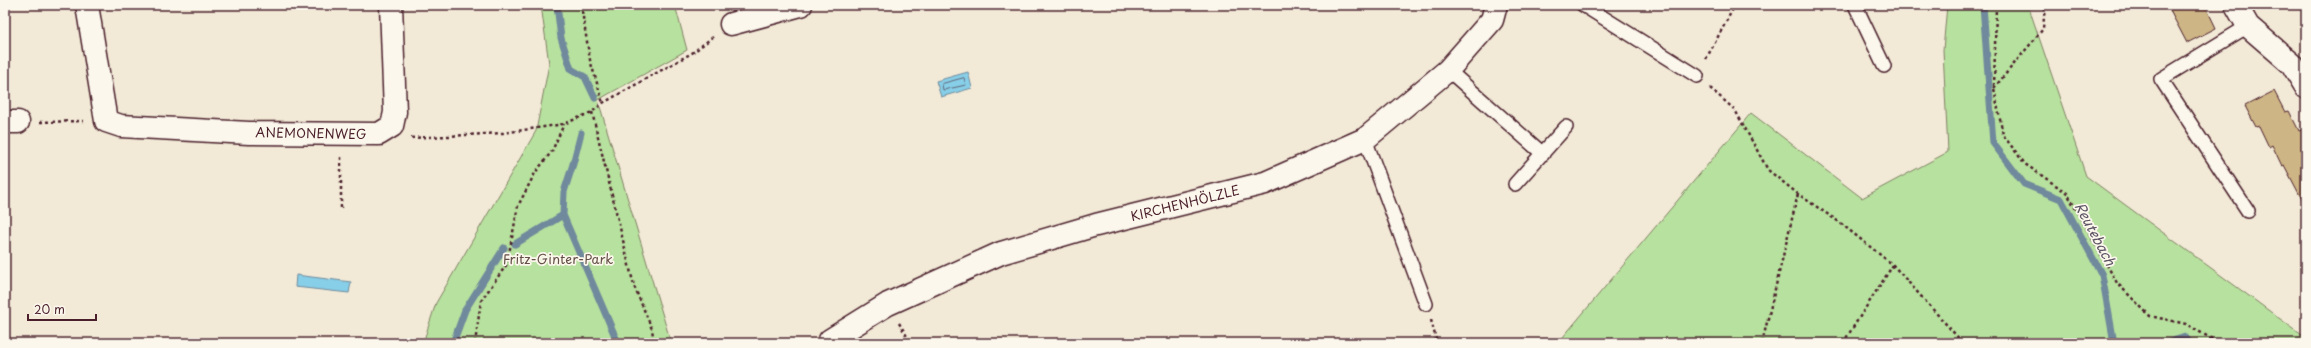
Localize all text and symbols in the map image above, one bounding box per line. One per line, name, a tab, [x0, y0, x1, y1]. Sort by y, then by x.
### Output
street label: ANEMONENWEG	[255, 122, 367, 143]
street label: KIRCHENHÖLZLE	[1128, 180, 1241, 225]
water label: Reutebach	[2070, 198, 2121, 270]
park label: Fritz-Ginter-Park	[503, 249, 613, 268]
scale bar	[28, 296, 96, 322]
text: 20 m	[34, 300, 65, 318]

